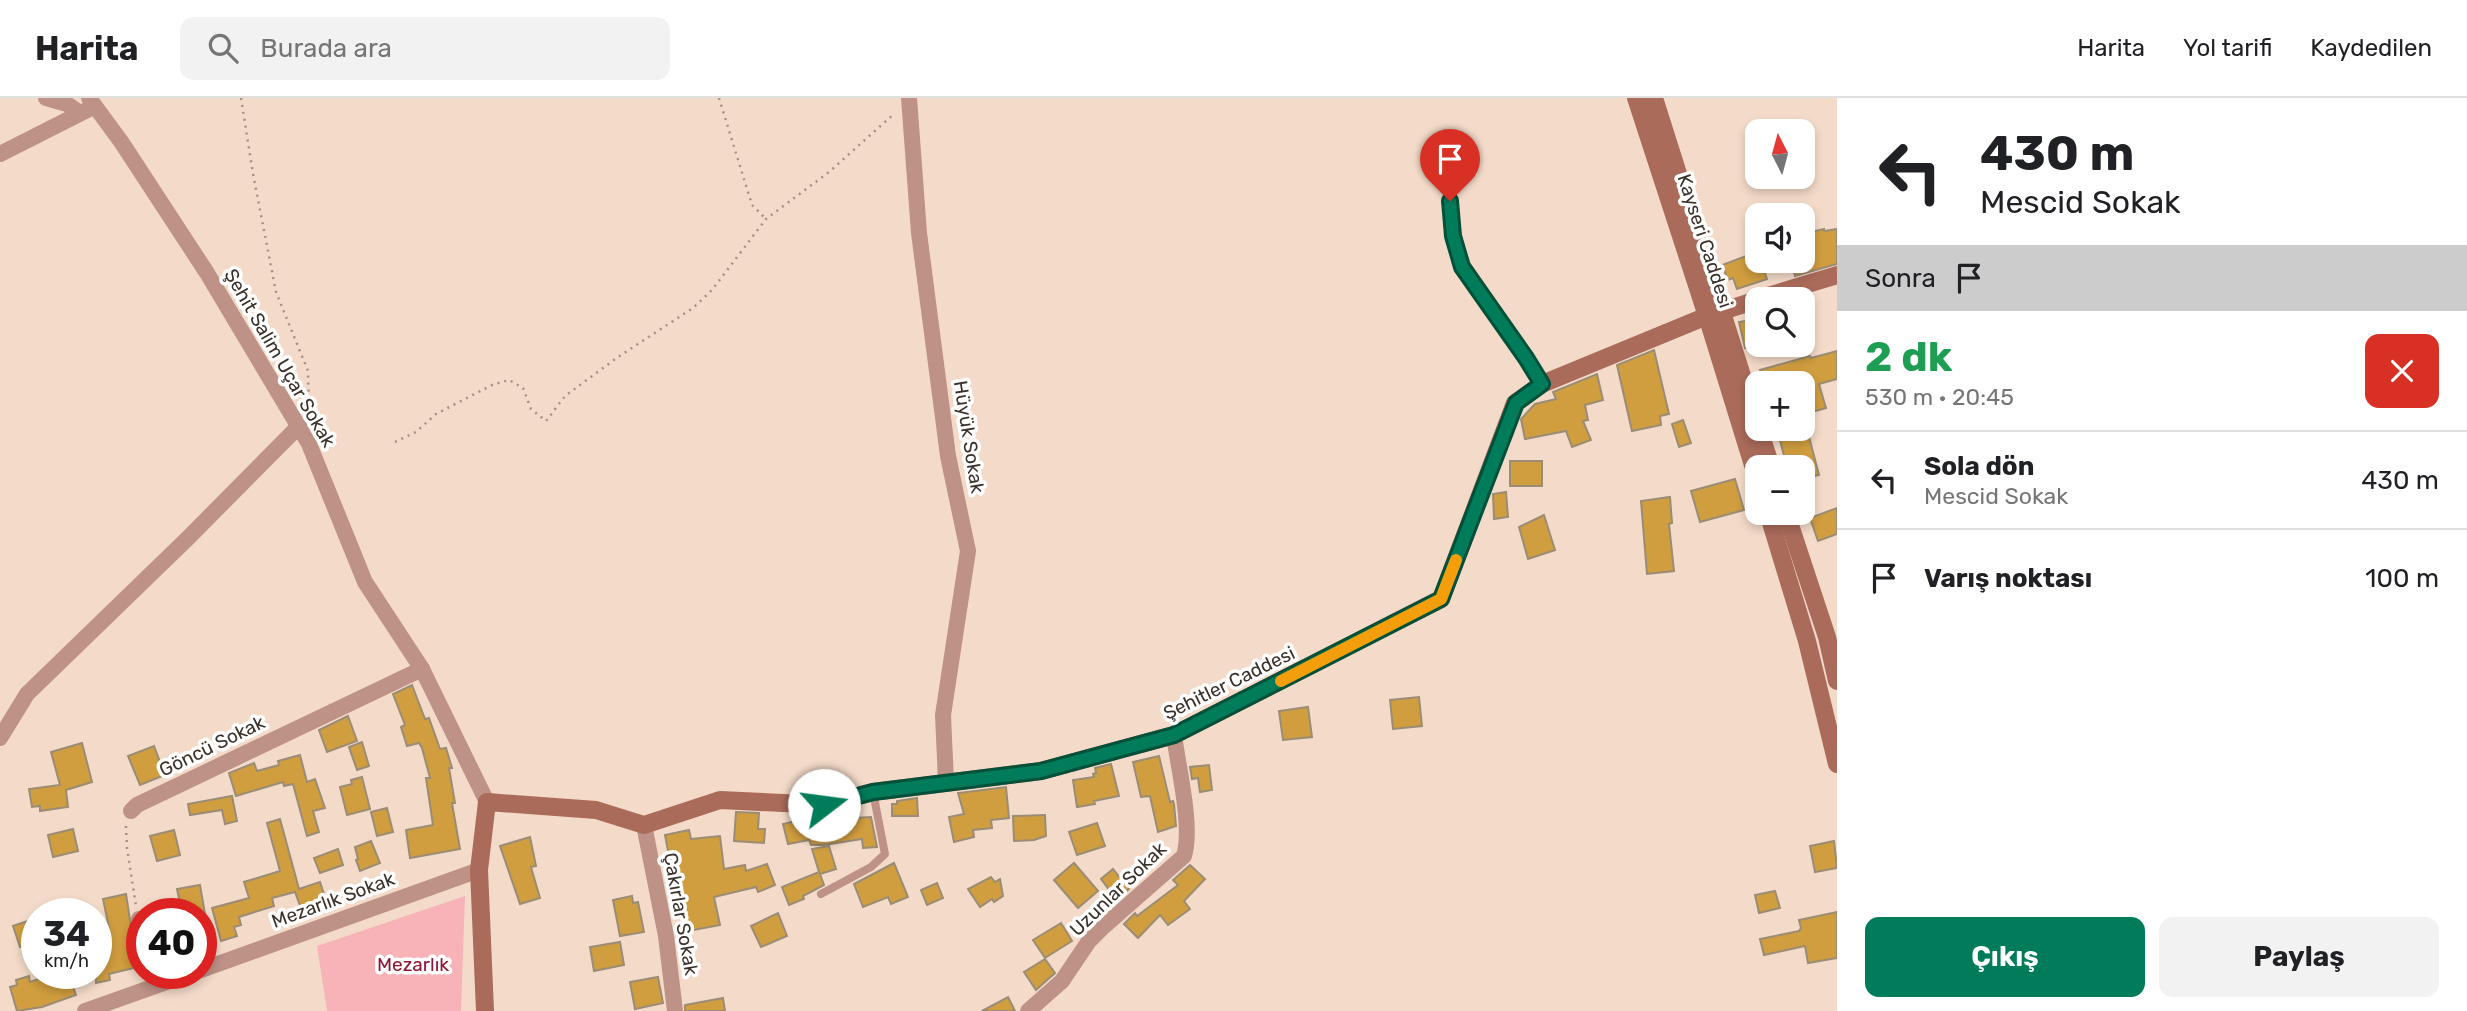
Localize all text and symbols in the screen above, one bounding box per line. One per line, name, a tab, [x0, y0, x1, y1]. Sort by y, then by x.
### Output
search box	[180, 17, 670, 80]
text: Harita	[35, 29, 138, 68]
icon: search	[204, 29, 242, 67]
text: Burada ara	[260, 33, 392, 64]
text: Harita	[2077, 34, 2145, 62]
text: Yol tarifi	[2183, 34, 2272, 62]
text: Kaydedilen	[2310, 34, 2432, 62]
north arrow	[1745, 119, 1815, 189]
map controls	[1745, 119, 1815, 525]
text: 430 m	[1980, 124, 2134, 182]
icon: left	[1865, 126, 1956, 217]
pin	[1420, 129, 1480, 201]
icon: arrive	[1431, 140, 1469, 178]
street label: Kayseri Caddesi	[1673, 171, 1737, 311]
text: Mescid Sokak	[1980, 183, 2181, 221]
button: sound	[1745, 203, 1815, 273]
icon: arrive	[1950, 259, 1988, 297]
text: Sonra	[1865, 263, 1936, 294]
street label: Şehit Salim Uçar Sokak	[220, 265, 341, 451]
button: search	[1745, 287, 1815, 357]
text: 2 dk	[1865, 332, 1952, 382]
button: close	[2365, 334, 2439, 408]
button: +	[1745, 371, 1815, 441]
street label: Hüyük Sokak	[949, 379, 989, 495]
text: 530 m · 20:45	[1865, 383, 2014, 411]
text: Sola dön	[1924, 451, 2034, 482]
button: −	[1745, 455, 1815, 525]
icon: left	[1865, 461, 1903, 499]
text: 430 m	[2361, 465, 2439, 496]
text: Mescid Sokak	[1924, 482, 2068, 510]
icon: arrive	[1865, 559, 1903, 597]
text: Varış noktası	[1924, 563, 2092, 594]
text: 100 m	[2365, 563, 2439, 594]
street label: Şehitler Caddesi	[1159, 641, 1299, 725]
street label: Göncü Sokak	[155, 710, 269, 781]
position arrow	[787, 768, 861, 842]
street label: Uzunlar Sokak	[1065, 837, 1171, 941]
street label: Çakırlar Sokak	[659, 851, 703, 977]
street label: Mezarlık Sokak	[268, 867, 398, 933]
speed limit sign: 40	[126, 898, 217, 989]
text: 34	[43, 913, 90, 955]
button: Çıkış	[1865, 917, 2145, 997]
button: Paylaş	[2159, 917, 2439, 997]
text: km/h	[44, 950, 89, 972]
park label: Mezarlık	[377, 953, 449, 976]

